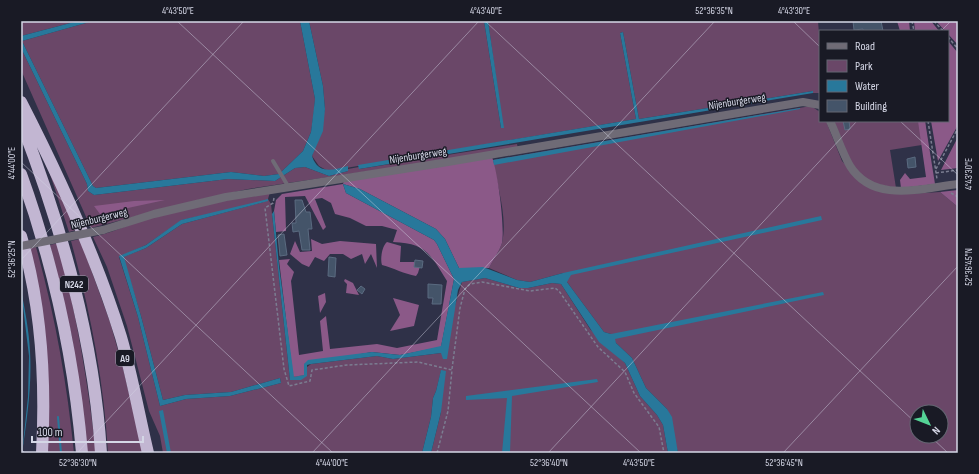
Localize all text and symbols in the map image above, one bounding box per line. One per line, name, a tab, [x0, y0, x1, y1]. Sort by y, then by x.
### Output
text: 4°43'50"E	[162, 5, 194, 17]
text: 4°43'40"E	[470, 5, 502, 17]
text: 52°36'35"N	[695, 5, 733, 17]
text: 4°43'30"E	[778, 5, 810, 17]
legend	[819, 30, 949, 122]
text: Road	[855, 39, 875, 54]
text: Park	[855, 59, 873, 74]
text: Water	[855, 79, 879, 94]
street label: Nijenburgerweg	[708, 90, 767, 112]
text: Building	[855, 99, 887, 114]
street label: Nijenburgerweg	[389, 144, 448, 166]
text: 4°44'00"E	[6, 147, 18, 179]
text: 4°43'30"E	[963, 158, 975, 190]
street label: Nijenburgerweg	[70, 205, 129, 232]
text: 52°36'25"N	[6, 240, 18, 278]
text: 52°36'45"N	[963, 248, 975, 286]
road number: N242	[60, 276, 88, 292]
road number: A9	[116, 350, 134, 366]
north arrow	[909, 404, 949, 444]
scale bar	[32, 418, 143, 444]
text: N	[929, 424, 943, 437]
text: 100 m	[38, 425, 63, 440]
text: 52°36'30"N	[59, 457, 97, 469]
text: 4°44'00"E	[316, 457, 348, 469]
text: 52°36'40"N	[530, 457, 568, 469]
text: 4°43'50"E	[623, 457, 655, 469]
text: 52°36'45"N	[765, 457, 803, 469]

